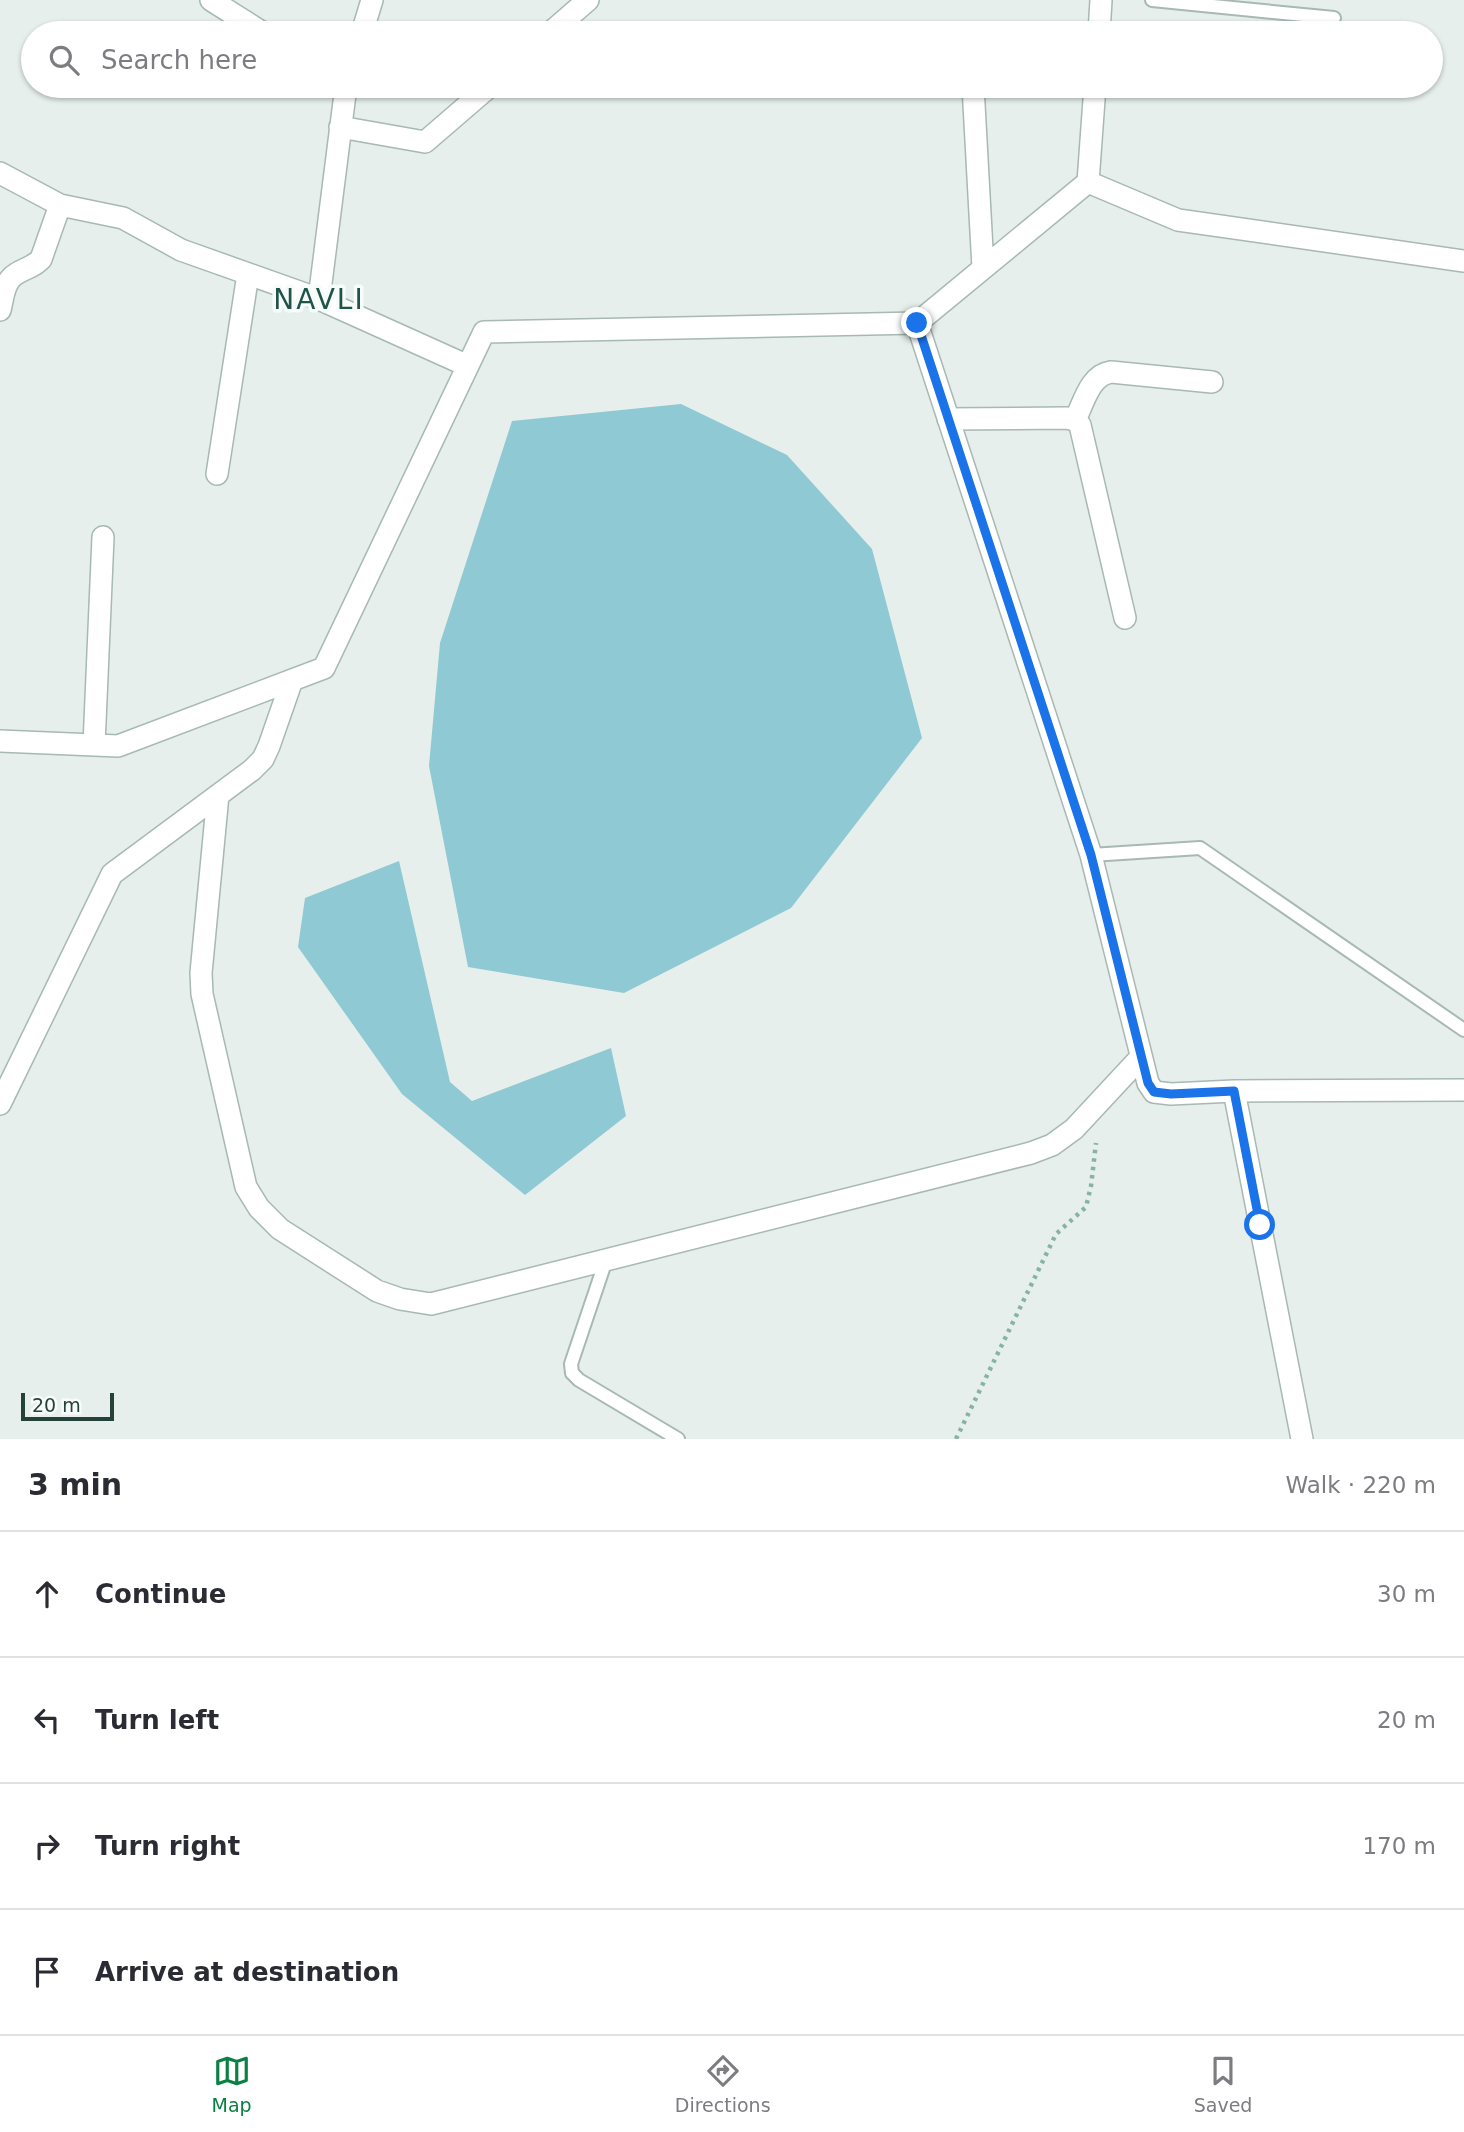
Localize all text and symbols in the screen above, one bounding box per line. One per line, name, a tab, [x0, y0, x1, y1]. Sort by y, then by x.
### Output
search box	[21, 21, 1443, 98]
icon: search	[45, 41, 83, 79]
text: Search here	[101, 45, 257, 75]
district label: NAVLI	[273, 283, 365, 316]
route end	[901, 307, 932, 338]
route start	[1244, 1209, 1275, 1240]
scale bar	[21, 1390, 114, 1422]
text: 20 m	[32, 1394, 81, 1416]
text: 3 min	[28, 1467, 122, 1502]
text: Walk · 220 m	[1285, 1472, 1436, 1498]
icon: ahead	[28, 1575, 66, 1613]
text: Continue	[95, 1579, 226, 1609]
text: 30 m	[1377, 1581, 1436, 1607]
icon: left	[28, 1701, 66, 1739]
text: Turn left	[95, 1705, 219, 1735]
text: 20 m	[1377, 1707, 1436, 1733]
icon: right	[28, 1827, 66, 1865]
text: Turn right	[95, 1831, 240, 1861]
text: 170 m	[1362, 1833, 1436, 1859]
icon: arrive	[28, 1953, 66, 1991]
text: Arrive at destination	[95, 1957, 399, 1987]
tab: Map	[212, 2052, 252, 2116]
tab: Directions	[675, 2052, 771, 2116]
tab: Saved	[1194, 2052, 1252, 2116]

